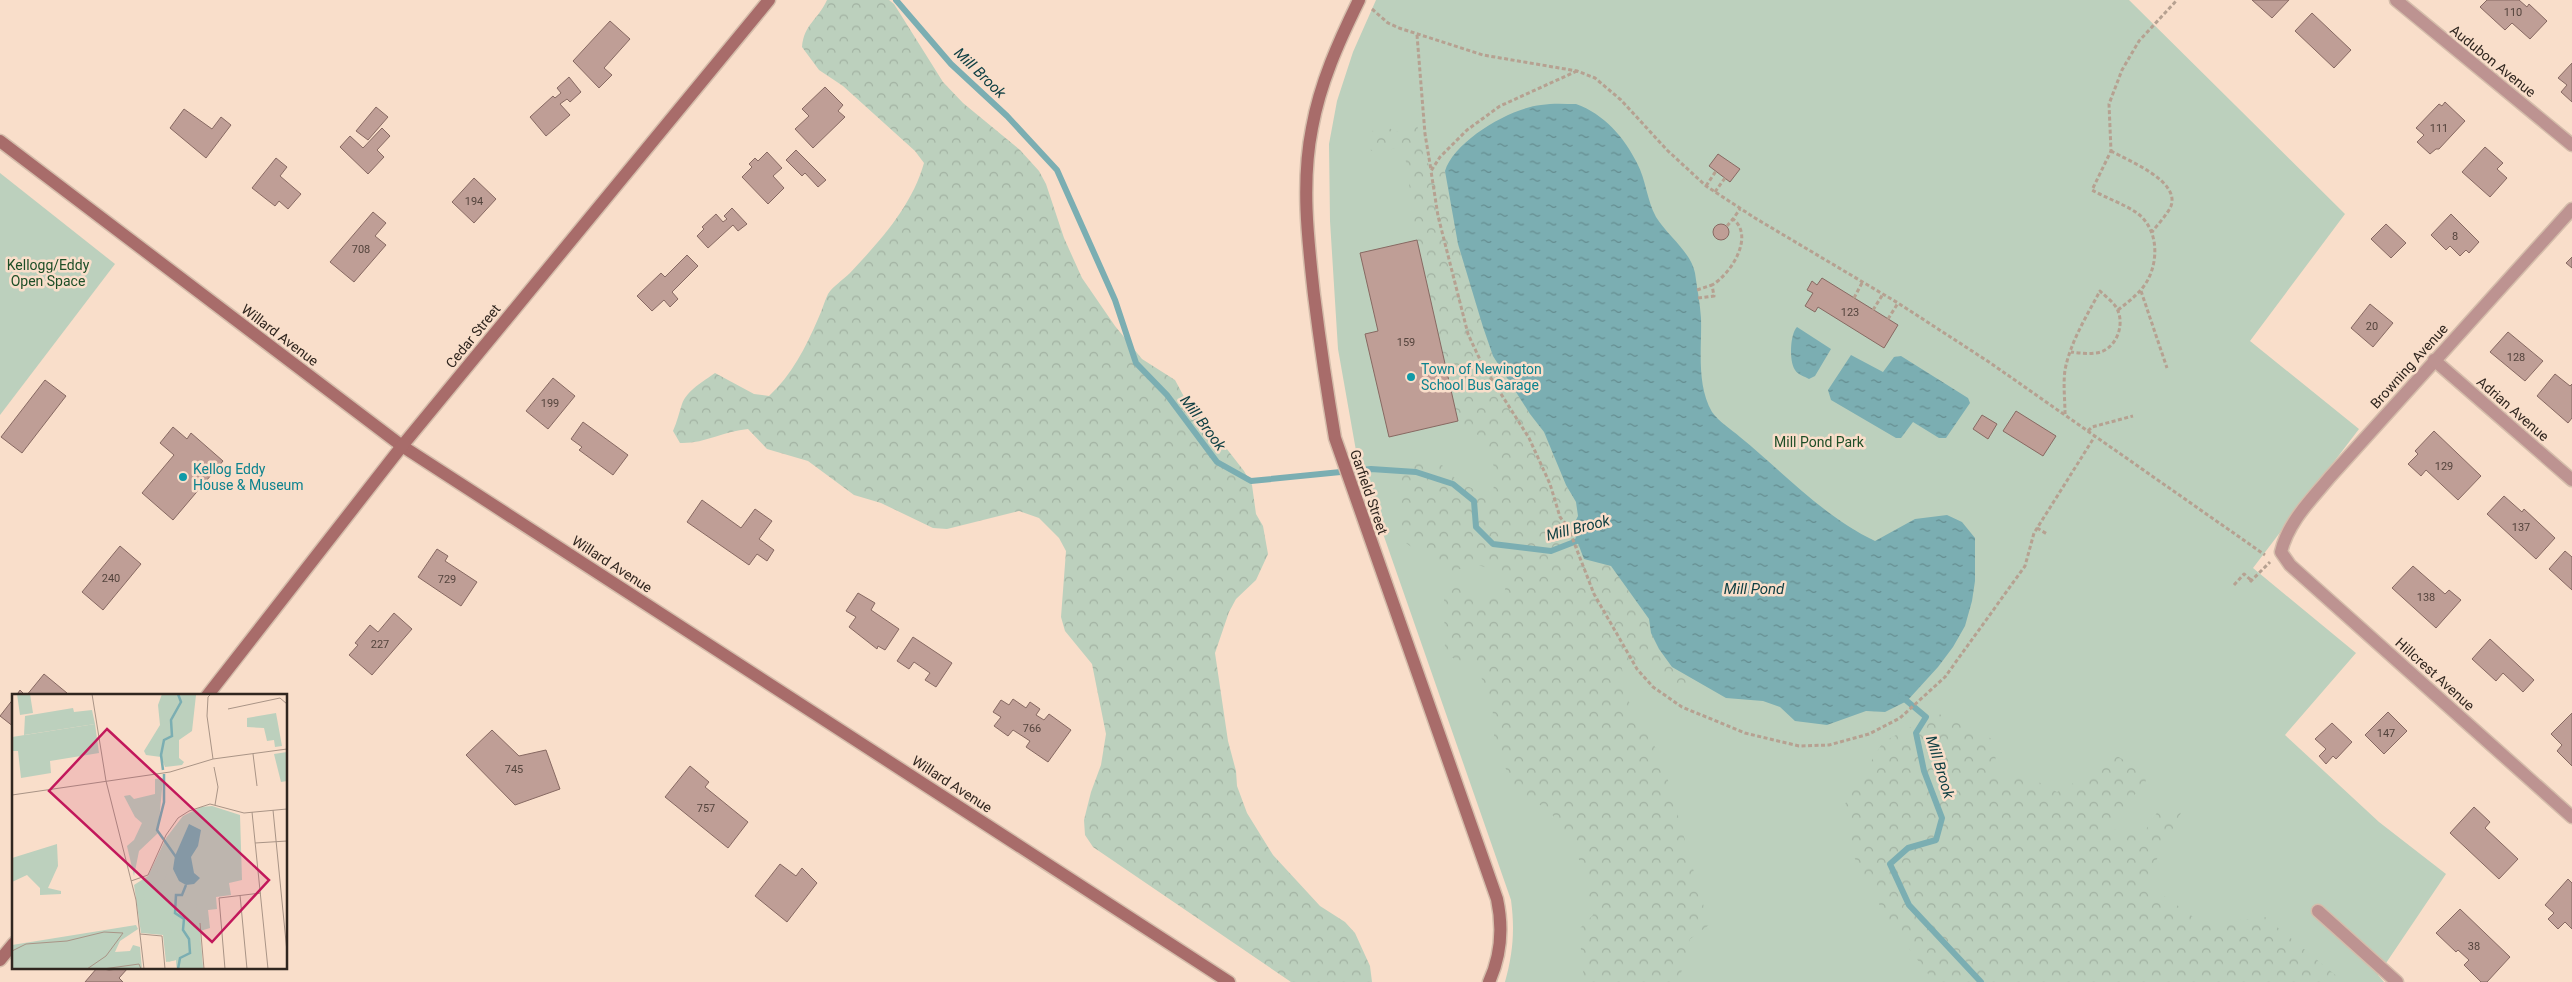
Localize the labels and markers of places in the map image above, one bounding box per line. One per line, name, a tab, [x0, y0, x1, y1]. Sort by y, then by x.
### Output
place label: Town of Newington School Bus Garage	[1421, 361, 1542, 393]
marker: Town of Newington School Bus Garage	[1405, 371, 1417, 383]
place label: Kellog Eddy House & Museum	[193, 461, 304, 493]
marker: Kellog Eddy House & Museum	[177, 471, 189, 483]

